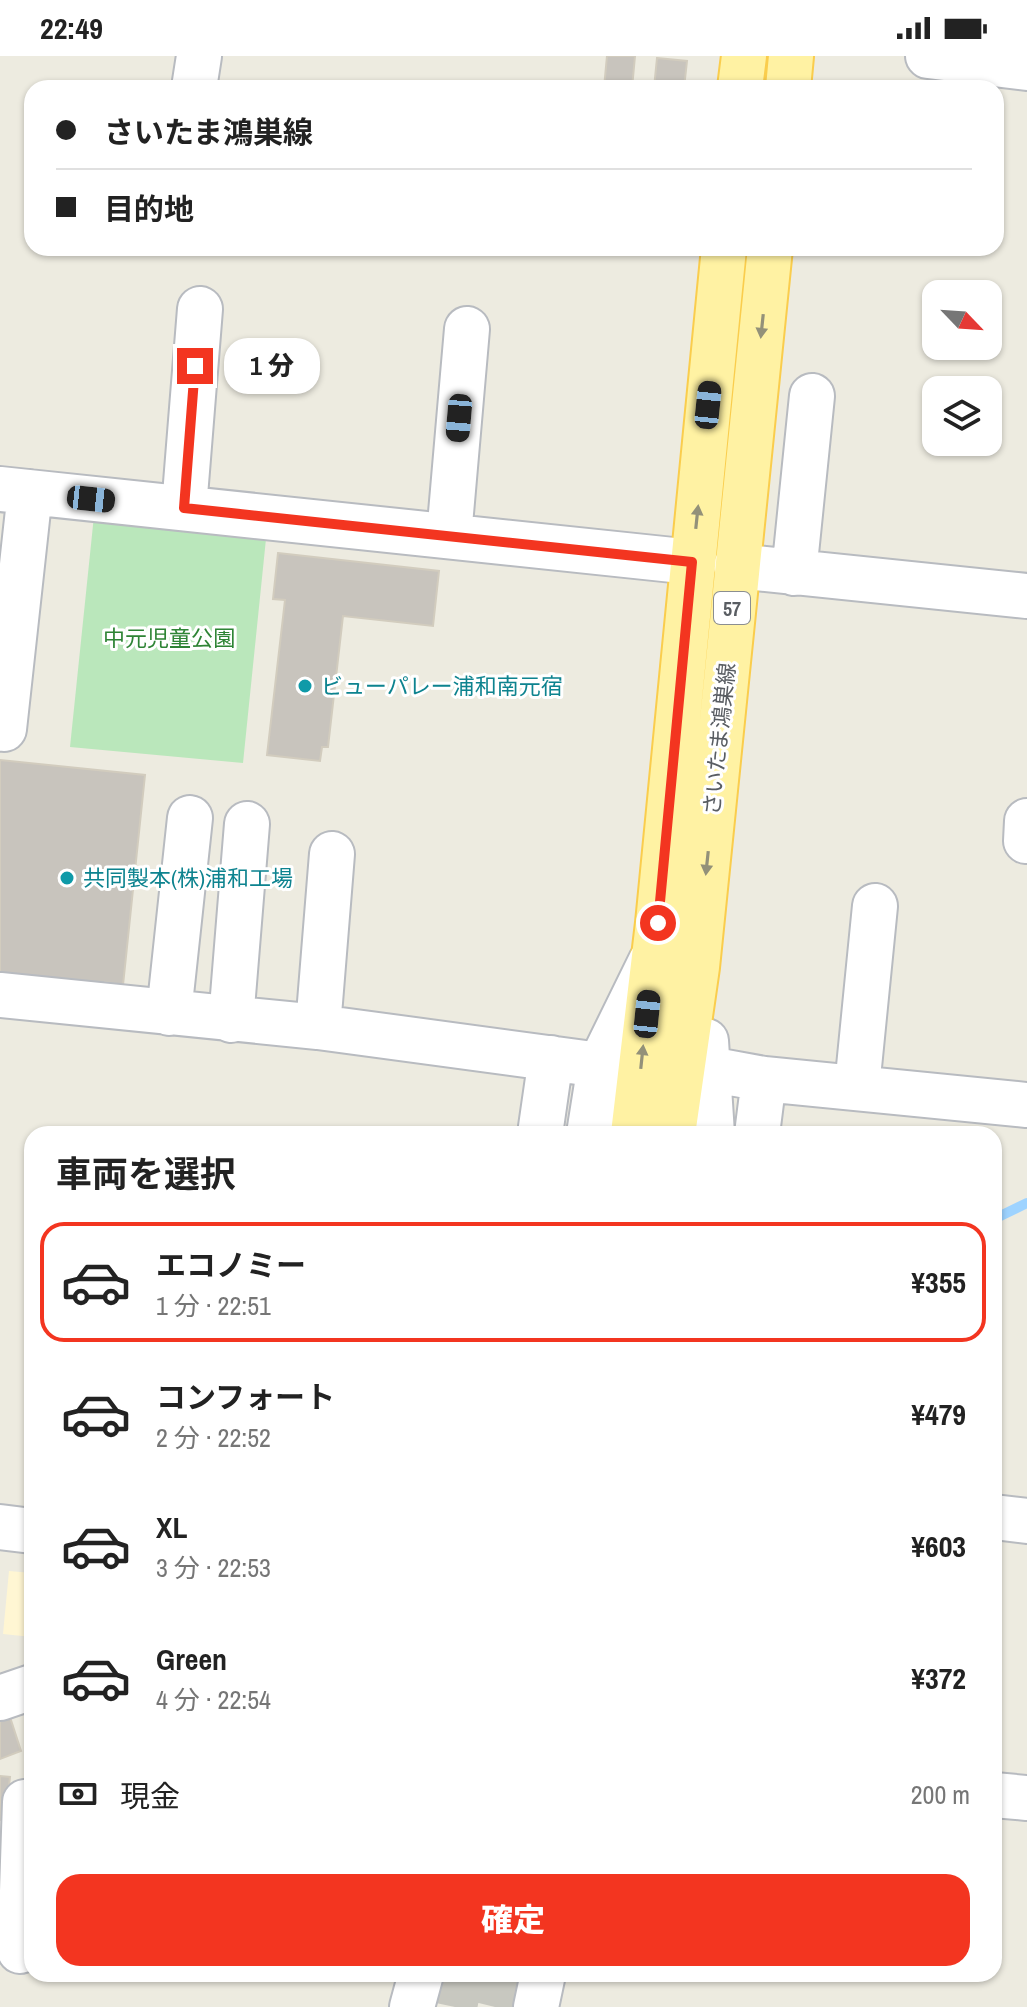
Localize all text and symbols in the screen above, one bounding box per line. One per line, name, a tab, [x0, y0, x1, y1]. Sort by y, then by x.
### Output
text: 22:49	[40, 8, 103, 48]
text: さいたま鴻巣線	[104, 112, 313, 152]
text: 目的地	[104, 189, 194, 229]
north arrow	[922, 280, 1002, 360]
map controls	[922, 280, 1002, 456]
one-way arrow	[755, 313, 768, 338]
callout: 1 分	[223, 338, 319, 394]
route end	[177, 348, 213, 384]
text: 1 分	[250, 348, 294, 383]
button: layers	[922, 376, 1002, 456]
car	[694, 380, 722, 430]
car	[445, 393, 473, 443]
car	[66, 485, 116, 513]
one-way arrow	[691, 504, 704, 529]
road number: 57	[714, 592, 750, 624]
park label: 中元児童公園	[103, 623, 235, 653]
street label: さいたま鴻巣線	[696, 661, 742, 817]
place label: ビューパレー浦和南元宿	[321, 671, 563, 701]
marker: ビューパレー浦和南元宿	[296, 677, 314, 695]
one-way arrow	[700, 851, 713, 876]
place label: 共同製本(株)浦和工場	[83, 863, 293, 893]
marker: 共同製本(株)浦和工場	[58, 869, 76, 887]
route start	[640, 905, 676, 941]
car	[633, 989, 661, 1039]
one-way arrow	[636, 1044, 649, 1069]
text: 車両を選択	[56, 1150, 236, 1198]
text: エコノミー	[156, 1245, 306, 1285]
icon: car	[60, 1246, 132, 1318]
text: ¥355	[911, 1262, 966, 1302]
text: 1 分 · 22:51	[156, 1288, 271, 1323]
text: コンフォート	[156, 1377, 335, 1417]
icon: car	[60, 1378, 132, 1450]
text: ¥479	[911, 1394, 966, 1434]
text: 2 分 · 22:52	[156, 1420, 271, 1455]
text: XL	[156, 1507, 187, 1547]
icon: car	[60, 1510, 132, 1582]
text: ¥603	[911, 1526, 966, 1566]
text: 3 分 · 22:53	[156, 1550, 271, 1585]
text: Green	[156, 1639, 227, 1679]
icon: car	[60, 1642, 132, 1714]
text: ¥372	[911, 1658, 966, 1698]
text: 4 分 · 22:54	[156, 1682, 271, 1717]
icon: cash	[56, 1772, 100, 1816]
text: 現金	[120, 1776, 180, 1816]
text: 200 m	[911, 1777, 970, 1812]
button: 確定	[56, 1874, 970, 1966]

